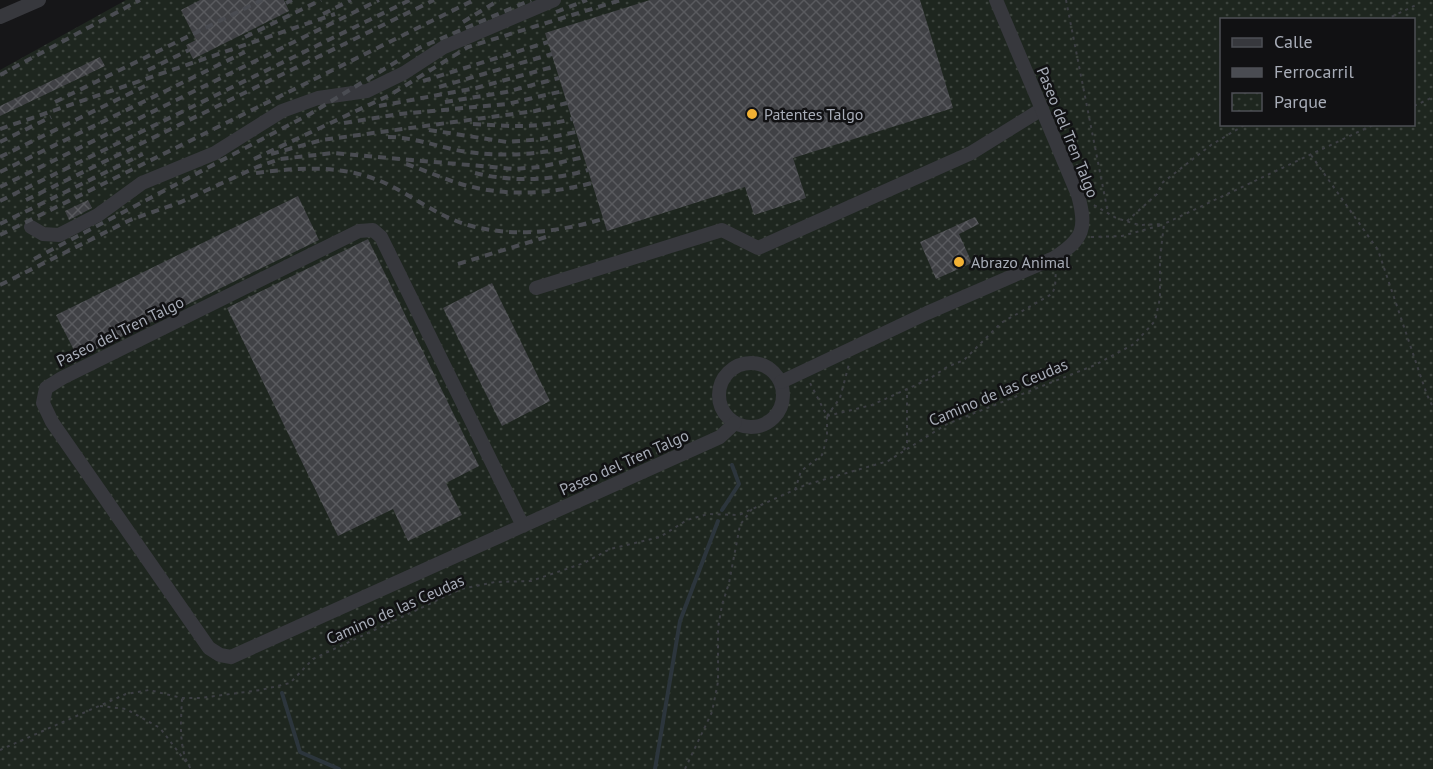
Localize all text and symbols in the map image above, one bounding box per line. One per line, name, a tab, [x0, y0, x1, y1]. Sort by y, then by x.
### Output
legend	[1220, 18, 1415, 126]
text: Calle	[1274, 30, 1313, 53]
text: Ferrocarril	[1274, 60, 1354, 83]
street label: Paseo del Tren Talgo	[1033, 64, 1103, 200]
text: Parque	[1274, 90, 1327, 113]
place label: Patentes Talgo	[764, 104, 863, 124]
marker: Patentes Talgo	[745, 107, 759, 121]
place label: Abrazo Animal	[971, 252, 1070, 272]
marker: Abrazo Animal	[952, 255, 966, 269]
street label: Paseo del Tren Talgo	[53, 291, 187, 371]
street label: Camino de las Ceudas	[926, 354, 1071, 430]
street label: Paseo del Tren Talgo	[556, 425, 692, 499]
street label: Camino de las Ceudas	[323, 569, 467, 648]

